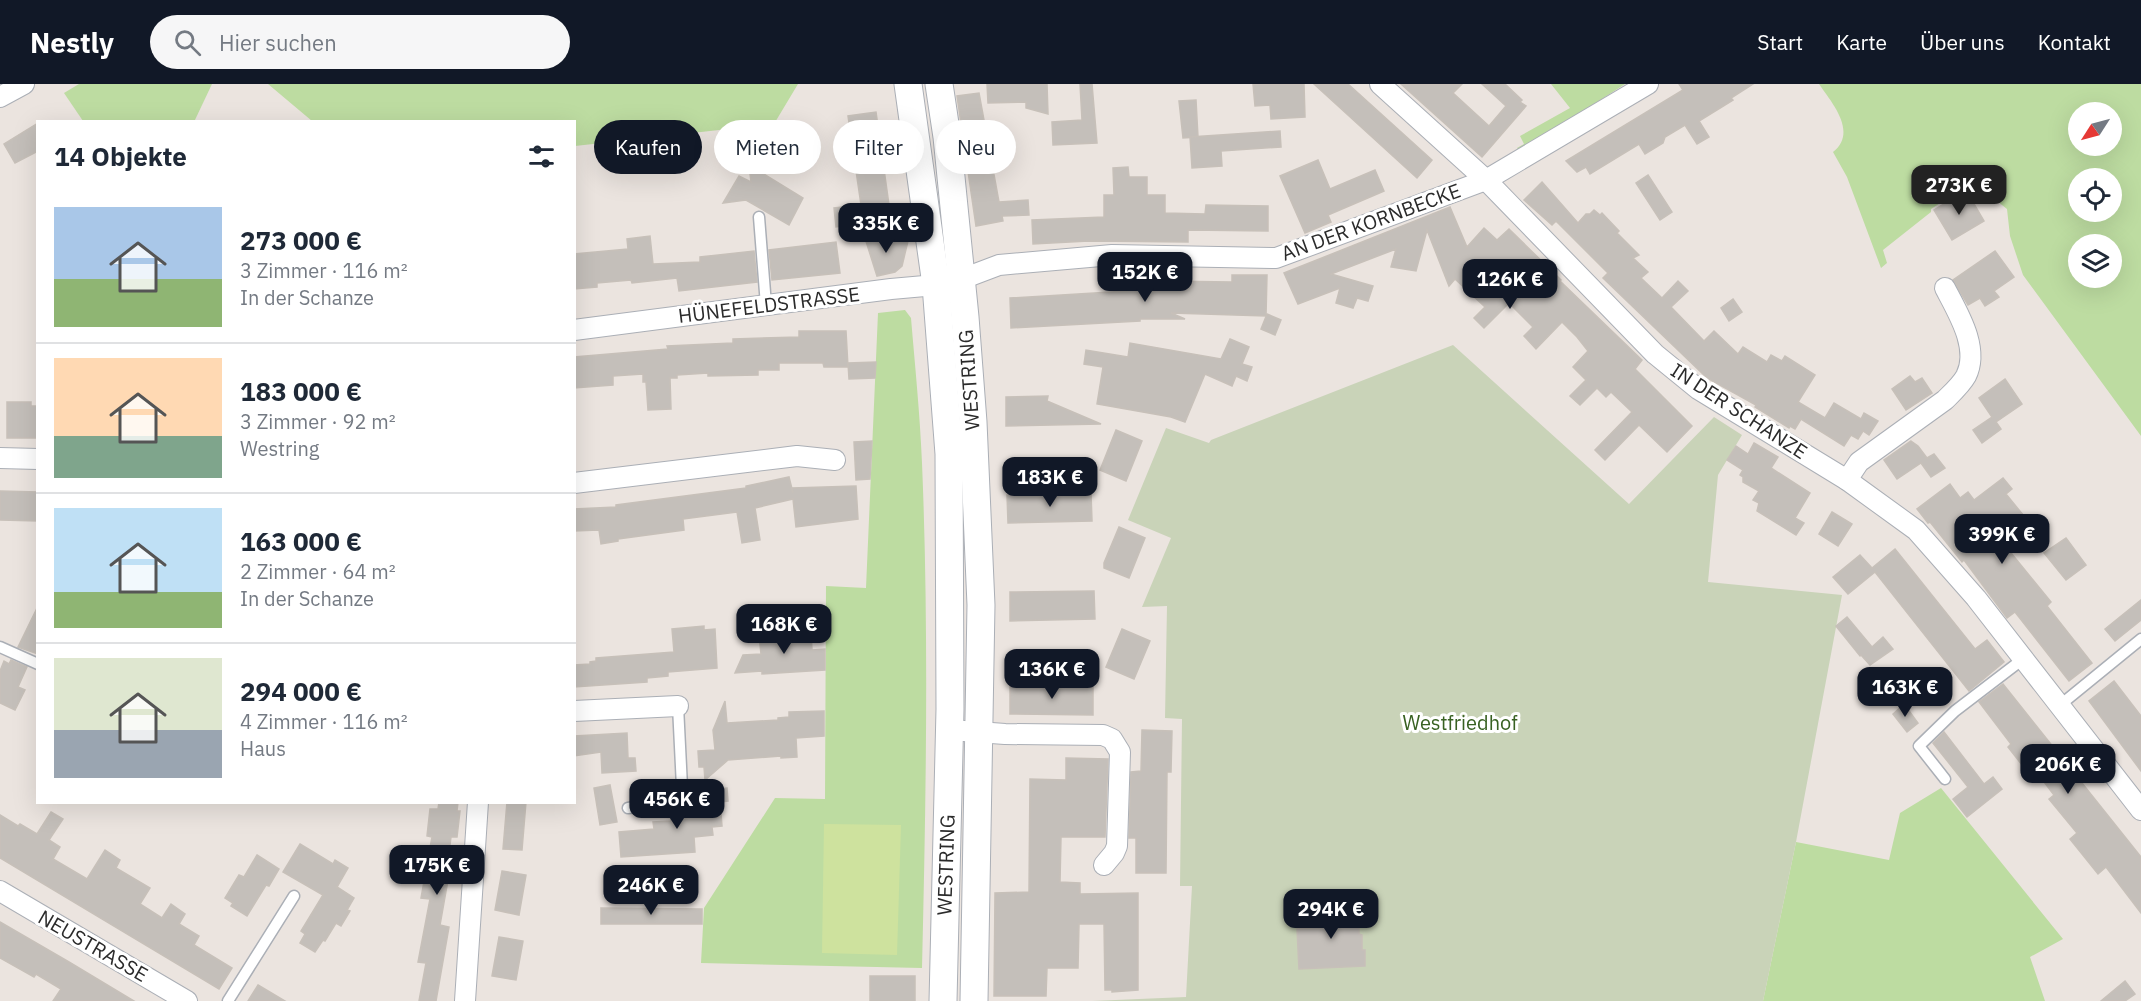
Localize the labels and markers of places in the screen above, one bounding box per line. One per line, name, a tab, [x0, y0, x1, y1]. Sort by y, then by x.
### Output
pin: 273K €	[1910, 165, 2008, 216]
pin: 335K €	[837, 203, 935, 254]
pin: 152K €	[1096, 252, 1194, 303]
pin: 126K €	[1461, 259, 1559, 310]
pin: 183K €	[1001, 457, 1099, 508]
pin: 399K €	[1953, 514, 2051, 565]
pin: 168K €	[735, 604, 833, 655]
pin: 136K €	[1003, 649, 1101, 700]
pin: 163K €	[1856, 667, 1954, 718]
pin: 206K €	[2019, 744, 2117, 795]
pin: 456K €	[628, 779, 726, 830]
pin: 175K €	[388, 845, 486, 896]
pin: 246K €	[602, 865, 700, 916]
pin: 294K €	[1282, 889, 1380, 940]

